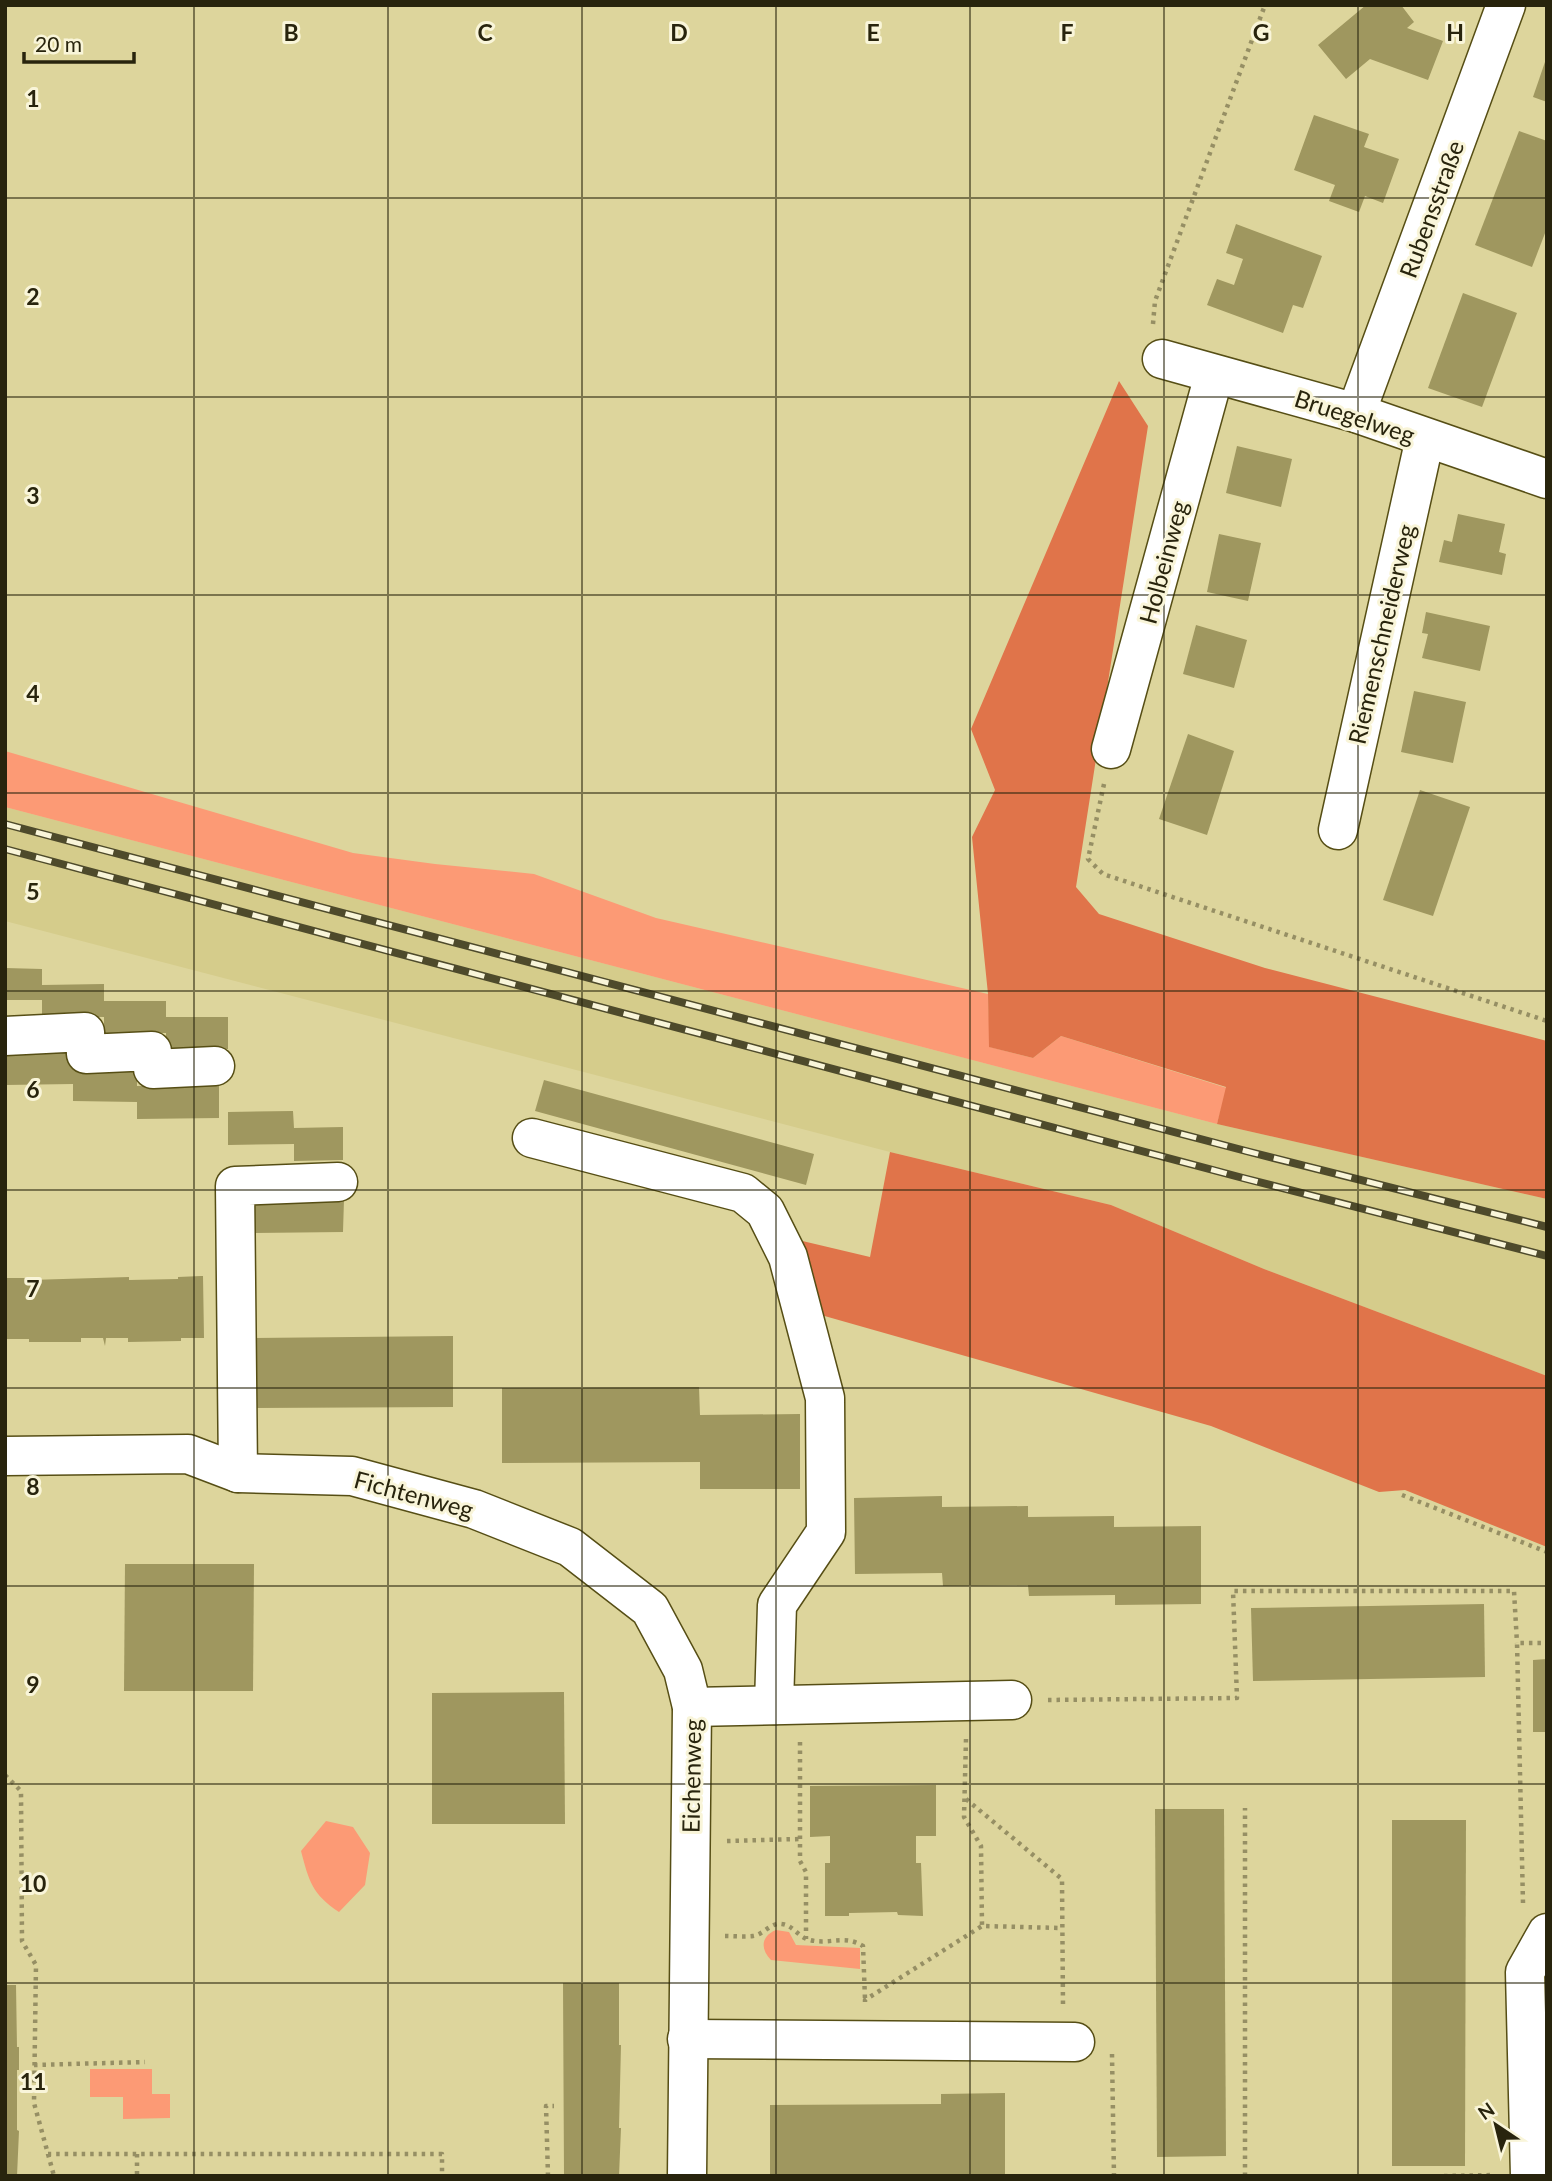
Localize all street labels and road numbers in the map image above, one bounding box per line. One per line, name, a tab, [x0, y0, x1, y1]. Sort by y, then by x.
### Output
street label: Rubensstraße	[1393, 136, 1469, 282]
street label: Bruegelweg	[1291, 383, 1419, 449]
street label: Holbeinweg	[1133, 497, 1193, 627]
street label: Riemenschneiderweg	[1342, 521, 1420, 747]
street label: Fichtenweg	[351, 1464, 477, 1524]
street label: Eichenweg	[676, 1719, 706, 1833]

